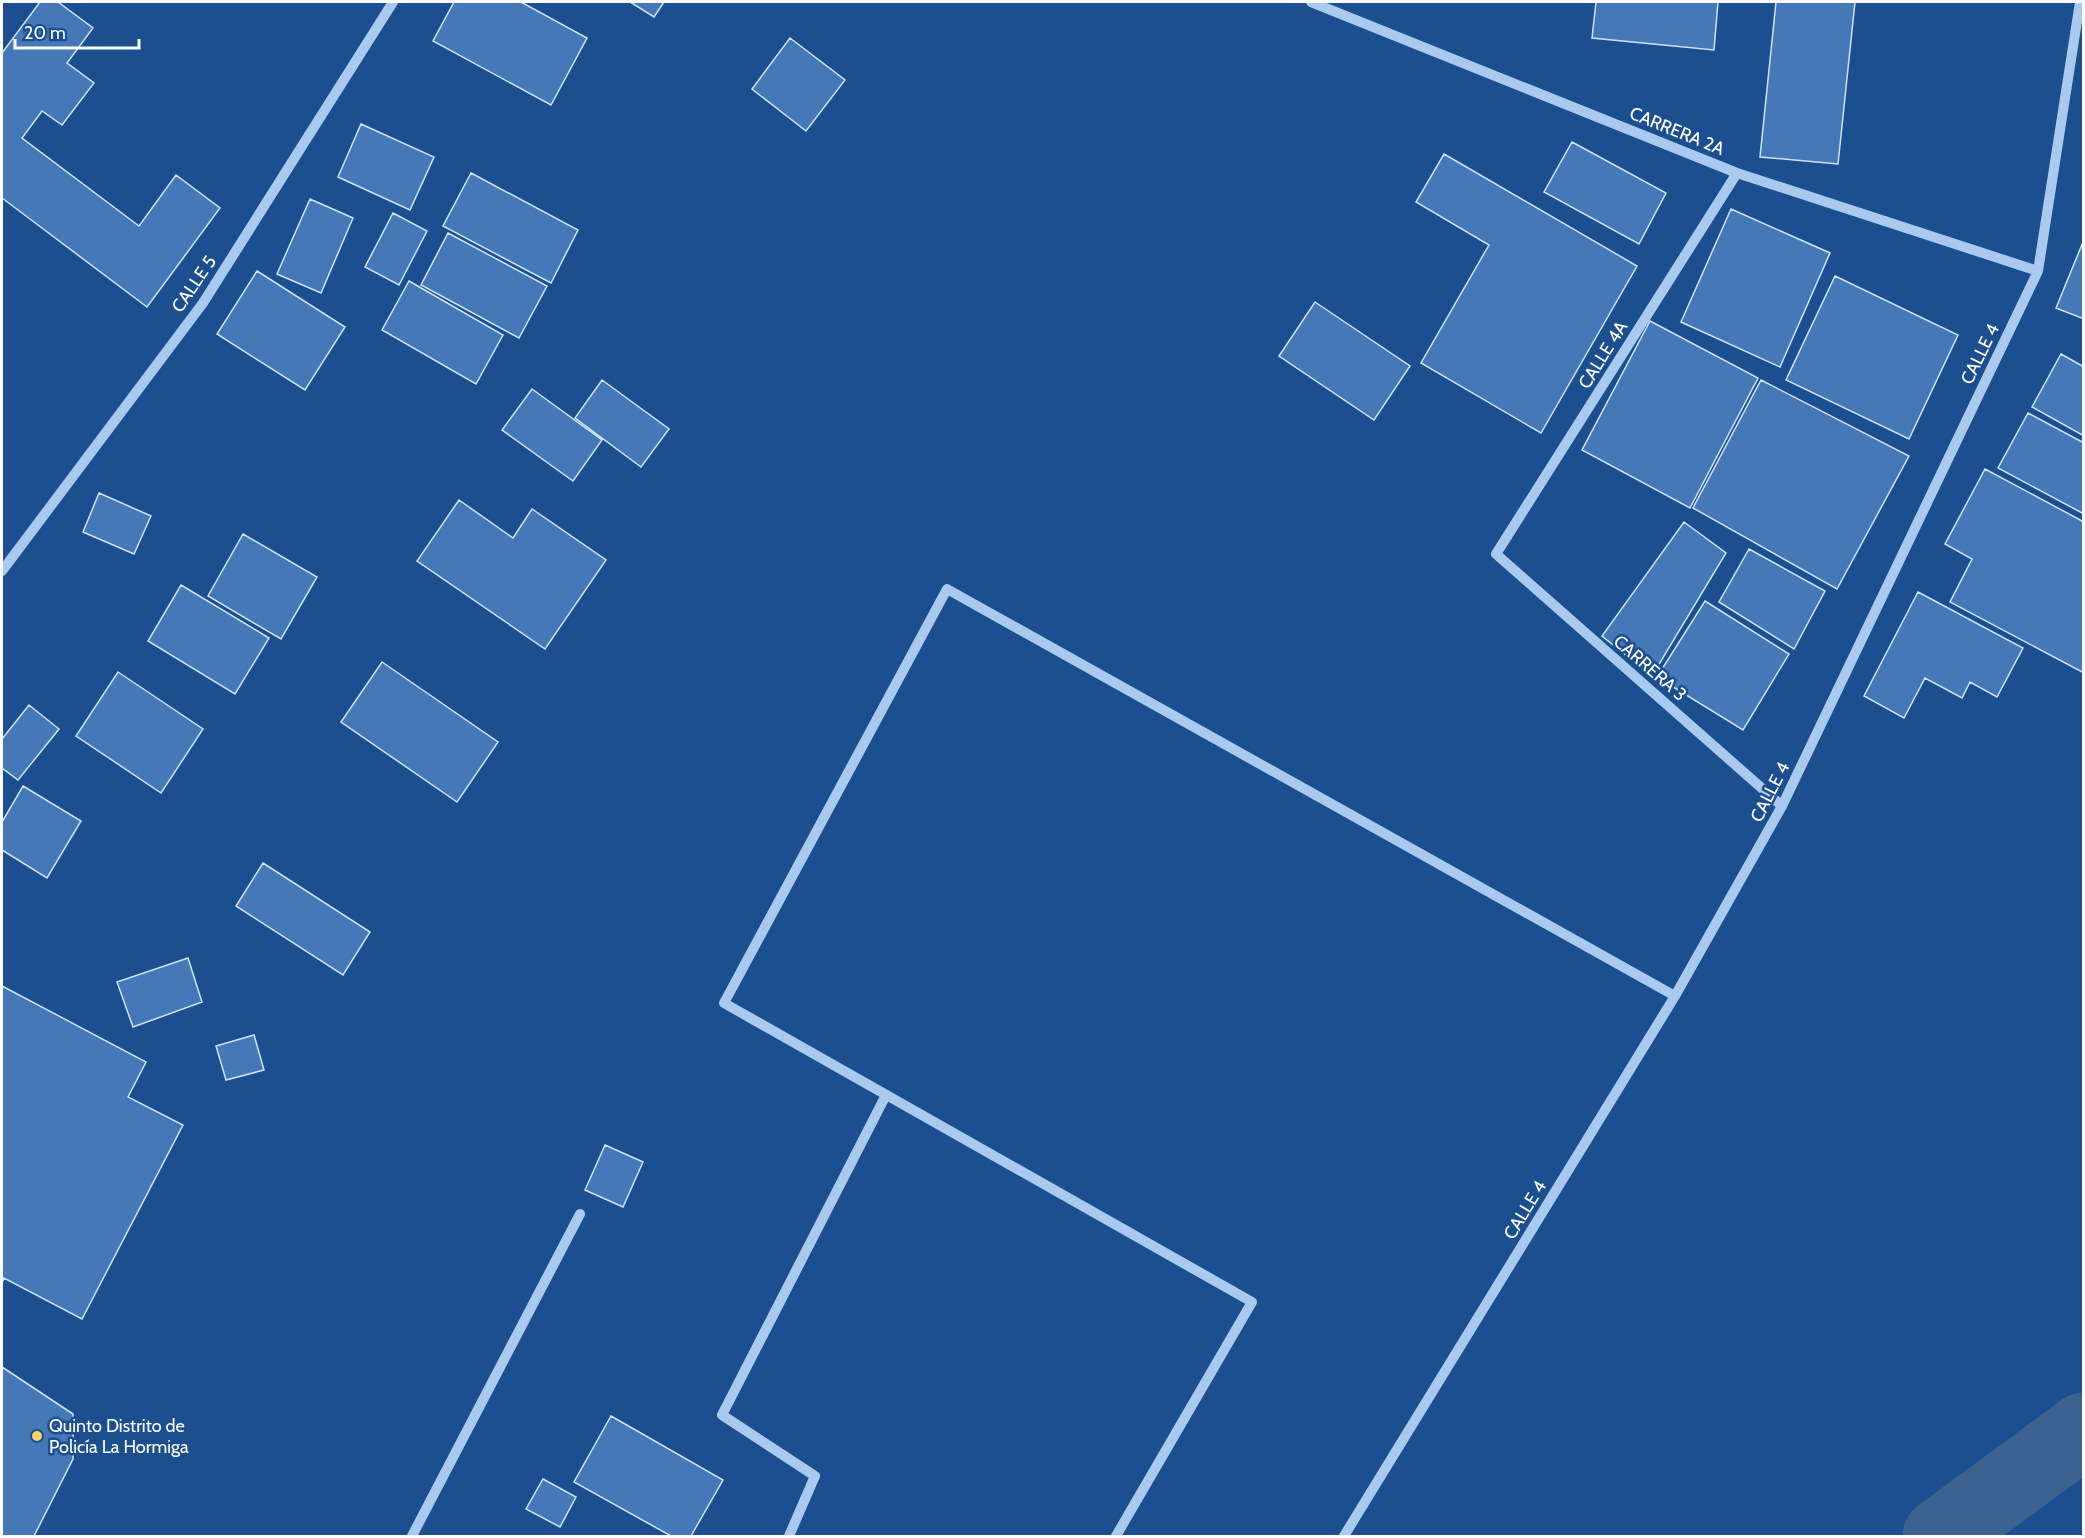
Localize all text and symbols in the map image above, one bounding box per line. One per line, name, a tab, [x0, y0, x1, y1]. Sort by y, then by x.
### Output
scale bar	[15, 12, 140, 50]
text: 20 m	[24, 22, 66, 44]
street label: CARRERA 2A	[1626, 102, 1728, 160]
street label: CALLE 5	[167, 251, 221, 317]
street label: CALLE 4A	[1574, 317, 1632, 393]
street label: CALLE 4	[1956, 320, 2004, 388]
street label: CARRERA 3	[1609, 630, 1691, 706]
street label: CALLE 4	[1746, 758, 1794, 826]
street label: CALLE 4	[1499, 1177, 1551, 1243]
place label: Quinto Distrito de Policía La Hormiga	[49, 1415, 189, 1458]
marker: Quinto Distrito de Policía La Hormiga	[30, 1429, 44, 1443]

